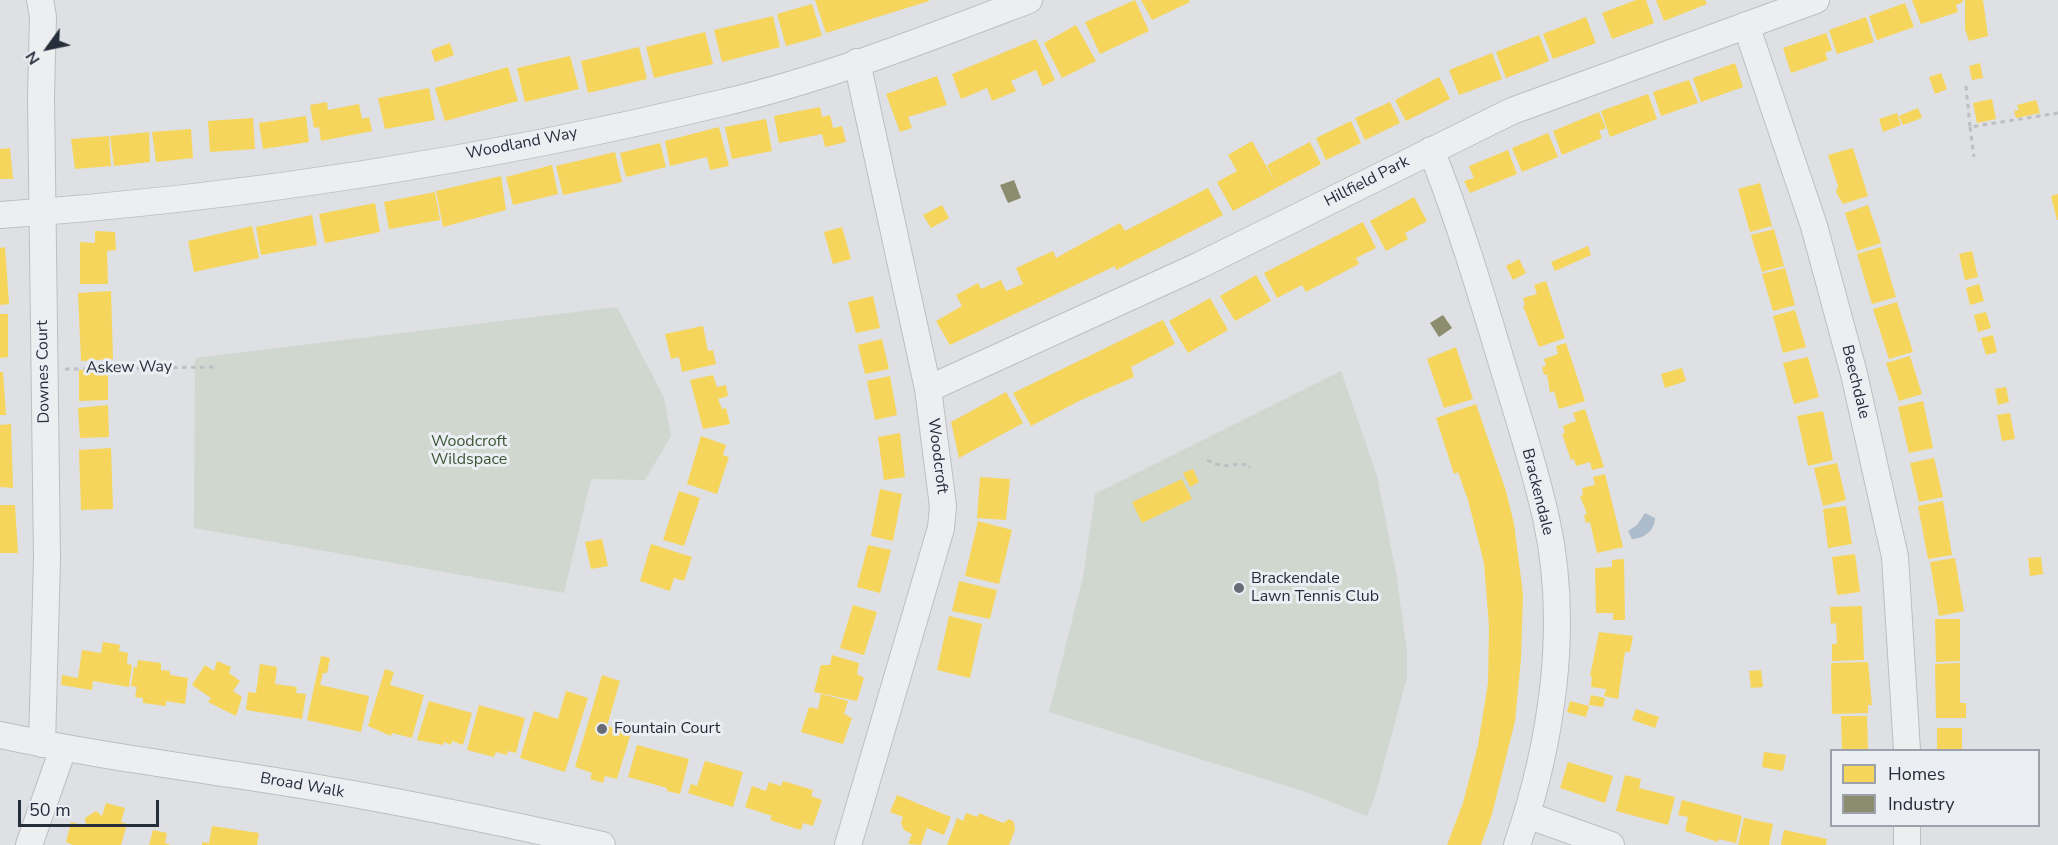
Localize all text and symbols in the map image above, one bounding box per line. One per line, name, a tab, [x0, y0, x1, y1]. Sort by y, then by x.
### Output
north arrow	[18, 18, 78, 78]
text: N	[20, 47, 45, 69]
street label: Woodland Way	[465, 124, 579, 164]
street label: Hillfield Park	[1321, 152, 1413, 212]
street label: Downes Court	[33, 320, 55, 424]
street label: Beechdale	[1837, 343, 1873, 421]
street label: Askew Way	[86, 358, 172, 378]
street label: Woodcroft	[923, 417, 951, 495]
park label: Woodcroft Wildspace	[431, 432, 507, 470]
street label: Brackendale	[1517, 447, 1557, 537]
place label: Brackendale Lawn Tennis Club	[1251, 569, 1379, 607]
marker: Brackendale Lawn Tennis Club	[1232, 581, 1246, 595]
place label: Fountain Court	[614, 719, 720, 739]
marker: Fountain Court	[595, 722, 609, 736]
legend	[1830, 749, 2040, 827]
text: Homes	[1888, 762, 1945, 786]
street label: Broad Walk	[258, 769, 346, 803]
scale bar	[21, 788, 162, 826]
text: Industry	[1888, 792, 1955, 816]
text: 50 m	[29, 798, 71, 822]

